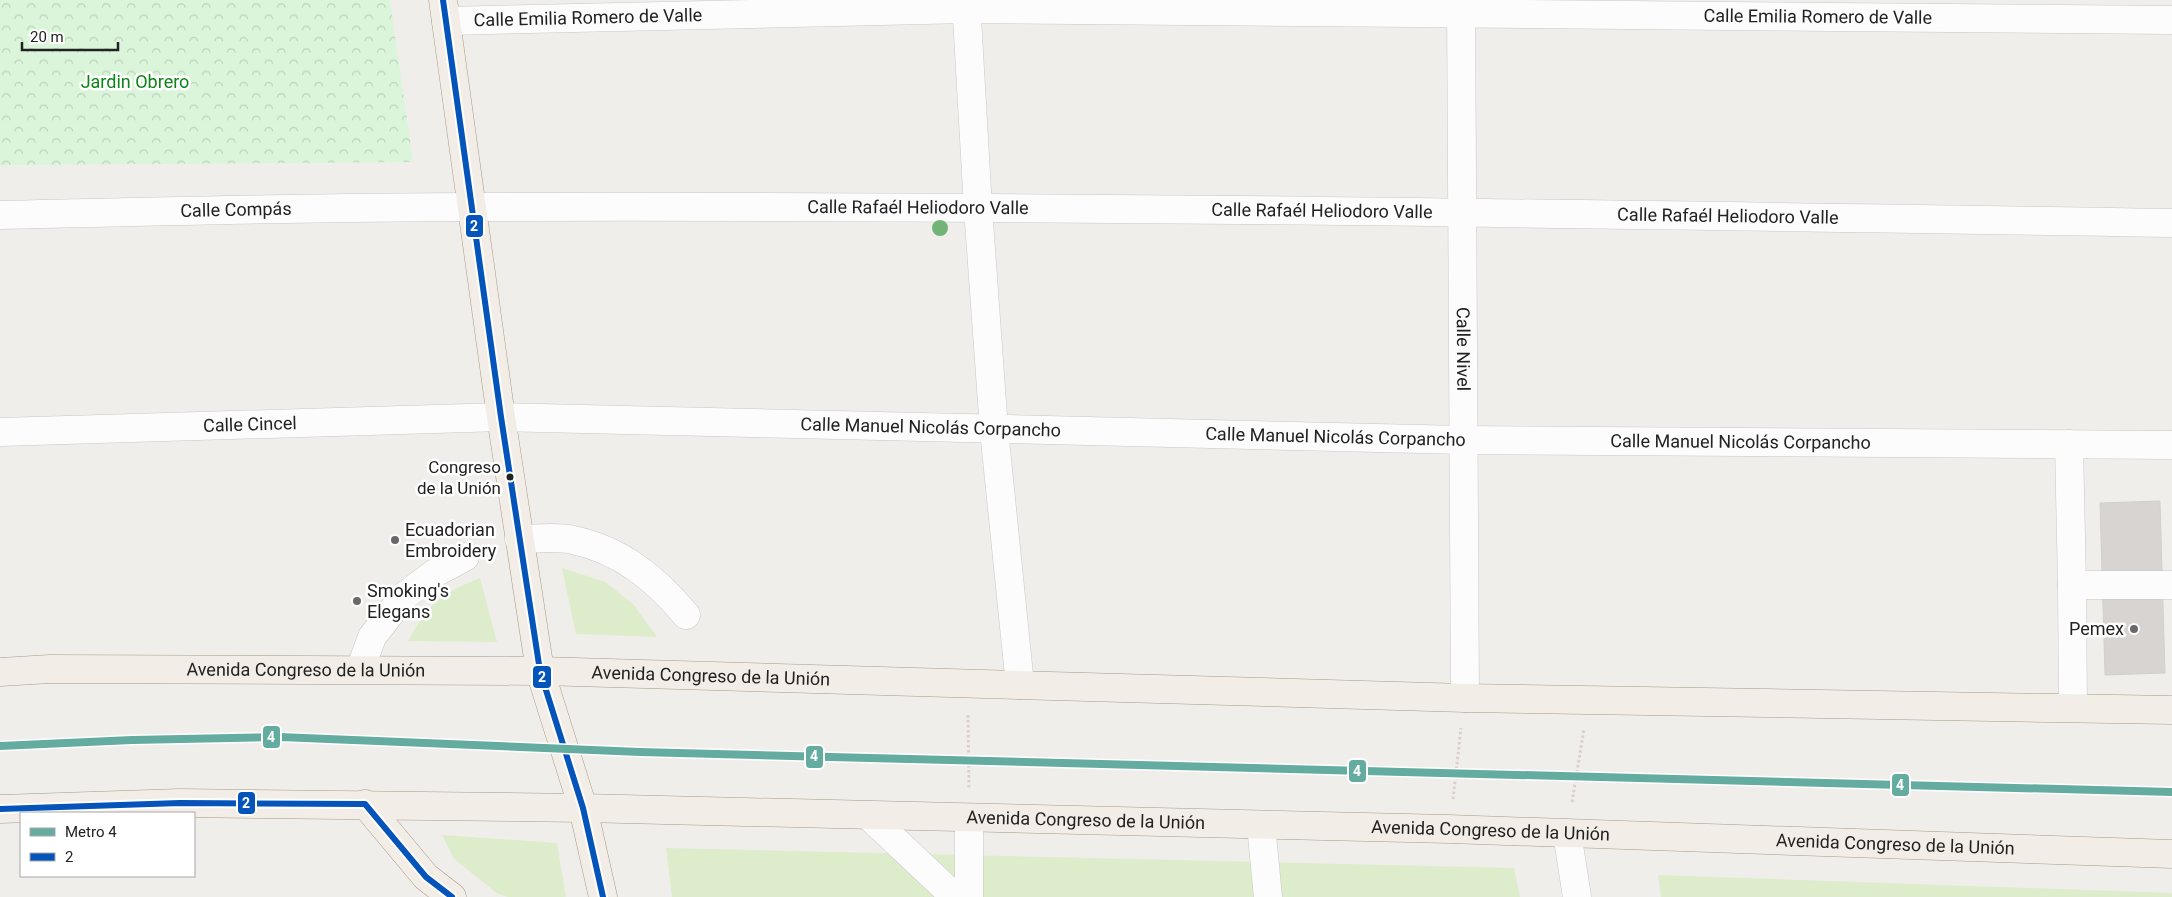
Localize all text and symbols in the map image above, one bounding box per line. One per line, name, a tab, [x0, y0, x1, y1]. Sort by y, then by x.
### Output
street label: Calle Emilia Romero de Valle	[473, 4, 702, 30]
street label: Calle Emilia Romero de Valle	[1703, 5, 1932, 28]
scale bar	[22, 20, 119, 52]
text: 20 m	[30, 28, 64, 46]
park label: Jardin Obrero	[81, 71, 189, 92]
street label: Calle Rafaél Heliodoro Valle	[807, 196, 1029, 218]
street label: Calle Compás	[180, 198, 292, 221]
street label: Calle Rafaél Heliodoro Valle	[1211, 199, 1433, 222]
street label: Calle Rafaél Heliodoro Valle	[1617, 204, 1839, 228]
line badge: 2	[465, 214, 484, 238]
text: 2	[470, 218, 478, 234]
street label: Calle Nivel	[1453, 307, 1474, 391]
street label: Calle Cincel	[203, 412, 297, 436]
street label: Calle Manuel Nicolás Corpancho	[800, 413, 1061, 440]
street label: Calle Manuel Nicolás Corpancho	[1205, 423, 1466, 450]
street label: Calle Manuel Nicolás Corpancho	[1610, 430, 1871, 453]
place label: Congreso de la Unión	[417, 457, 501, 498]
marker: Congreso de la Unión	[505, 472, 515, 482]
place label: Ecuadorian Embroidery	[405, 519, 497, 561]
marker: Ecuadorian Embroidery	[389, 534, 401, 546]
place label: Smoking's Elegans	[367, 580, 449, 622]
marker: Smoking's Elegans	[351, 595, 363, 607]
place label: Pemex	[2069, 618, 2124, 639]
marker: Pemex	[2128, 623, 2140, 635]
street label: Avenida Congreso de la Unión	[186, 659, 425, 681]
street label: Avenida Congreso de la Unión	[591, 662, 831, 689]
line badge: 2	[532, 665, 552, 689]
text: 2	[538, 669, 546, 685]
line badge: 4	[262, 725, 281, 749]
text: 4	[267, 729, 275, 745]
line badge: 4	[805, 745, 824, 769]
text: 4	[810, 748, 818, 764]
line badge: 4	[1348, 759, 1367, 783]
text: 4	[1353, 763, 1361, 779]
line badge: 4	[1891, 773, 1910, 797]
text: 4	[1896, 777, 1904, 793]
line badge: 2	[237, 791, 256, 815]
text: 2	[242, 795, 250, 811]
street label: Avenida Congreso de la Unión	[966, 806, 1205, 833]
legend	[20, 812, 195, 877]
street label: Avenida Congreso de la Unión	[1371, 816, 1610, 845]
text: Metro 4	[65, 823, 117, 841]
street label: Avenida Congreso de la Unión	[1776, 829, 2015, 859]
text: 2	[65, 848, 73, 866]

